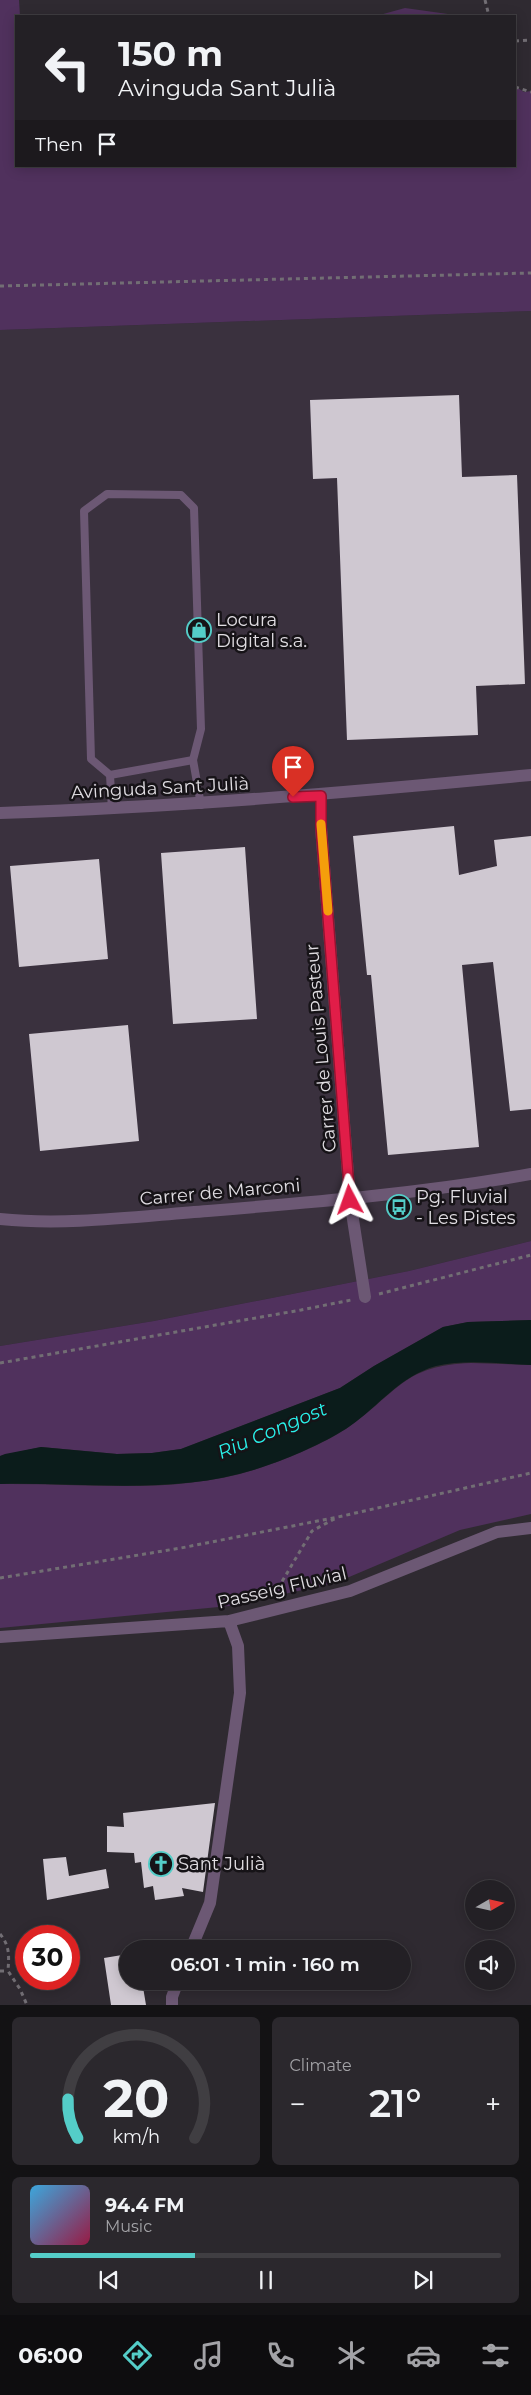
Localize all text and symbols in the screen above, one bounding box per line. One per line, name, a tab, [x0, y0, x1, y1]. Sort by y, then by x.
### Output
text: 150 m	[118, 32, 223, 75]
icon: left	[35, 35, 100, 100]
text: Avinguda Sant Julià	[118, 75, 336, 102]
icon: arrive	[93, 130, 121, 158]
text: Then	[35, 133, 83, 156]
place label: Locura Digital s.a.	[216, 609, 307, 652]
shop icon: Locura Digital s.a.	[186, 617, 212, 643]
pin	[272, 746, 314, 797]
icon: arrive	[279, 753, 307, 781]
street label: Avinguda Sant Julià	[70, 772, 250, 804]
street label: Carrer de Louis Pasteur	[301, 943, 341, 1153]
position arrow	[323, 1173, 375, 1225]
street label: Carrer de Marconi	[139, 1174, 301, 1210]
place label: Pg. Fluvial - Les Pistes	[416, 1186, 516, 1229]
bus stop icon: Pg. Fluvial - Les Pistes	[386, 1194, 412, 1220]
water label: Riu Congost	[214, 1397, 331, 1464]
street label: Passeig Fluvial	[215, 1562, 349, 1614]
church icon: Sant Julià	[148, 1851, 174, 1877]
place label: Sant Julià	[178, 1853, 265, 1875]
north arrow	[465, 1880, 515, 1930]
map controls	[465, 1880, 515, 1990]
speed limit sign: 30	[15, 1925, 80, 1990]
button: sound	[465, 1940, 515, 1990]
text: 06:01 · 1 min · 160 m	[170, 1953, 360, 1976]
text: Climate	[290, 2056, 352, 2075]
text: 20	[103, 2067, 169, 2130]
text: 21°	[369, 2080, 422, 2127]
text: −	[290, 2087, 306, 2121]
text: +	[485, 2087, 501, 2121]
text: km/h	[112, 2126, 160, 2147]
text: 94.4 FM	[105, 2194, 184, 2217]
text: Music	[105, 2217, 152, 2236]
icon: previous	[95, 2266, 123, 2294]
icon: pause	[252, 2266, 280, 2294]
icon: next	[409, 2266, 437, 2294]
icon: directions	[120, 2338, 155, 2373]
icon: music	[191, 2338, 226, 2373]
icon: phone	[263, 2338, 298, 2373]
icon: climate	[334, 2338, 369, 2373]
icon: car	[406, 2338, 441, 2373]
icon: filters	[478, 2338, 513, 2373]
text: 06:00	[18, 2342, 83, 2369]

